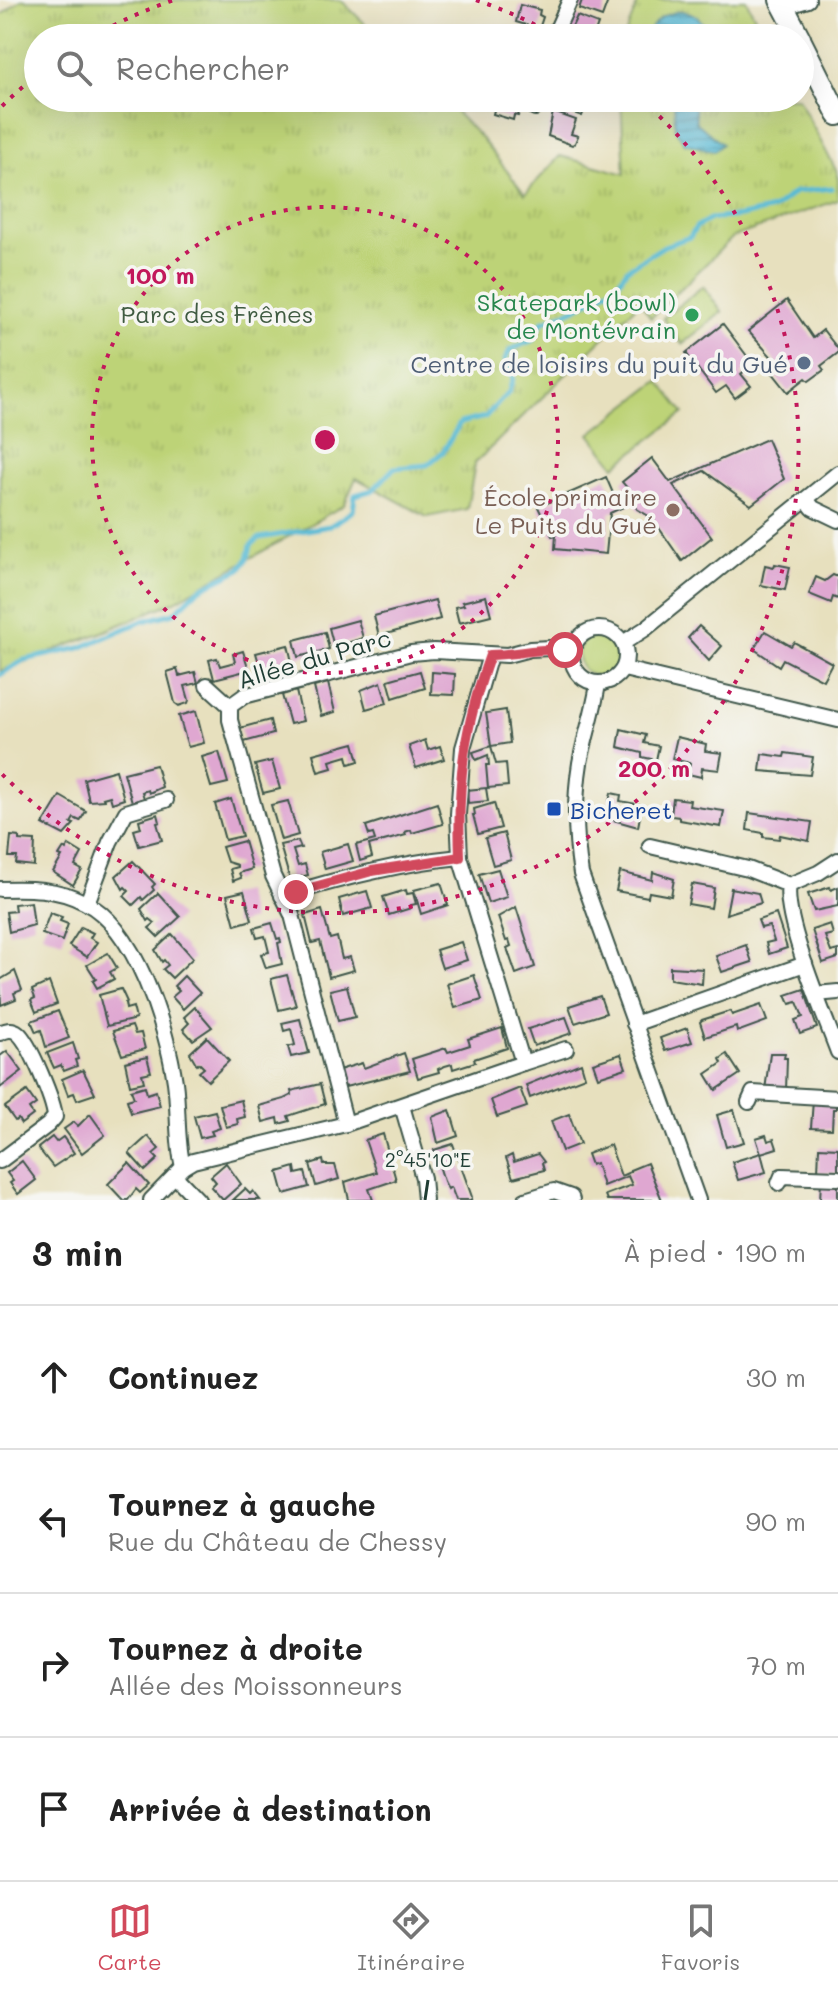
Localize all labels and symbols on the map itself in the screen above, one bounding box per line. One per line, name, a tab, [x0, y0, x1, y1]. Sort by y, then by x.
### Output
text: 100 m	[125, 259, 195, 290]
place label: Skatepark (bowl) de Montévrain	[477, 286, 676, 345]
park label: Parc des Frênes	[120, 298, 314, 329]
marker: Skatepark (bowl) de Montévrain	[683, 306, 701, 324]
place label: Centre de loisirs du puit du Gué	[410, 348, 788, 379]
marker: Centre de loisirs du puit du Gué	[795, 354, 813, 372]
centre of rings	[311, 426, 339, 454]
place label: École primaire Le Puits du Gué	[475, 481, 657, 540]
marker: École primaire Le Puits du Gué	[664, 501, 682, 519]
street label: Allée du Parc	[234, 621, 394, 695]
route start	[547, 632, 583, 668]
text: 200 m	[618, 752, 690, 783]
place label: Bicheret	[570, 794, 672, 825]
marker: Bicheret	[545, 800, 563, 818]
route end	[278, 874, 314, 910]
text: 2°45'10"E	[385, 1146, 471, 1172]

